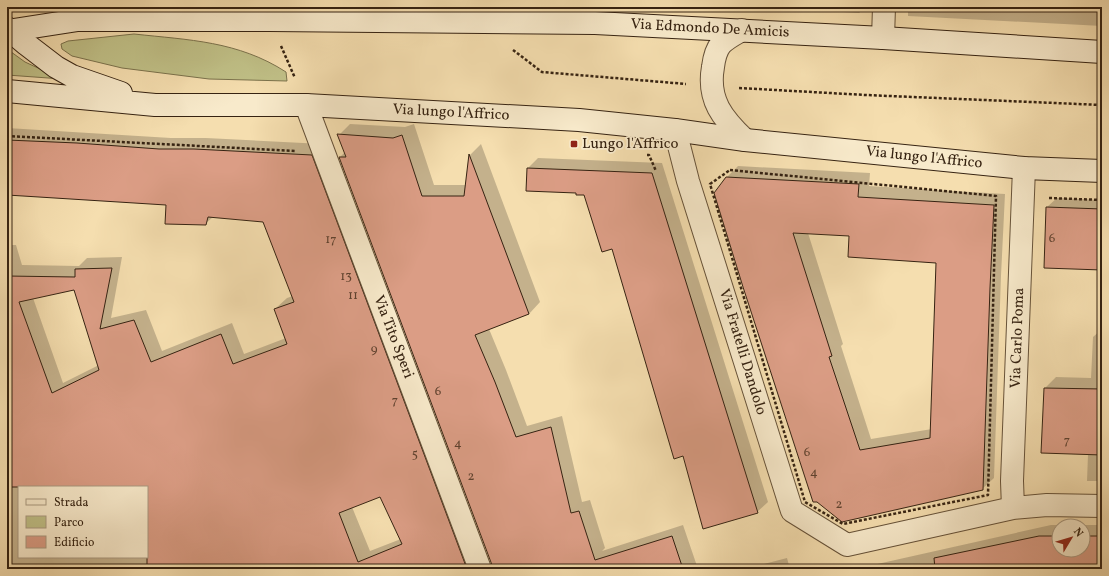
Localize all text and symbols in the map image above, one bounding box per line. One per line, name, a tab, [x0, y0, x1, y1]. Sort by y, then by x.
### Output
street label: Via Edmondo De Amicis	[630, 14, 790, 44]
street label: Via lungo l'Affrico	[392, 99, 510, 127]
place label: Lungo l'Affrico	[582, 134, 678, 155]
marker: Lungo l'Affrico	[569, 139, 579, 149]
street label: Via lungo l'Affrico	[865, 141, 983, 175]
house number: 6	[1049, 230, 1056, 248]
house number: 17	[325, 231, 337, 249]
house number: 13	[340, 268, 352, 286]
street label: Via Fratelli Dandolo	[713, 286, 771, 418]
house number: 11	[348, 287, 358, 305]
street label: Via Carlo Poma	[1006, 287, 1030, 389]
street label: Via Tito Speri	[368, 292, 418, 382]
house number: 9	[371, 341, 378, 359]
house number: 6	[435, 383, 442, 401]
house number: 7	[392, 392, 398, 410]
house number: 7	[1064, 432, 1070, 450]
house number: 4	[454, 435, 462, 453]
house number: 6	[804, 444, 811, 462]
house number: 5	[412, 446, 418, 464]
house number: 4	[810, 464, 818, 482]
house number: 2	[468, 468, 475, 486]
legend	[18, 486, 148, 558]
text: Strada	[54, 495, 89, 511]
house number: 2	[836, 496, 843, 514]
text: Parco	[54, 515, 84, 531]
north arrow	[1051, 518, 1091, 558]
text: N	[1069, 525, 1086, 541]
text: Edificio	[54, 535, 94, 551]

